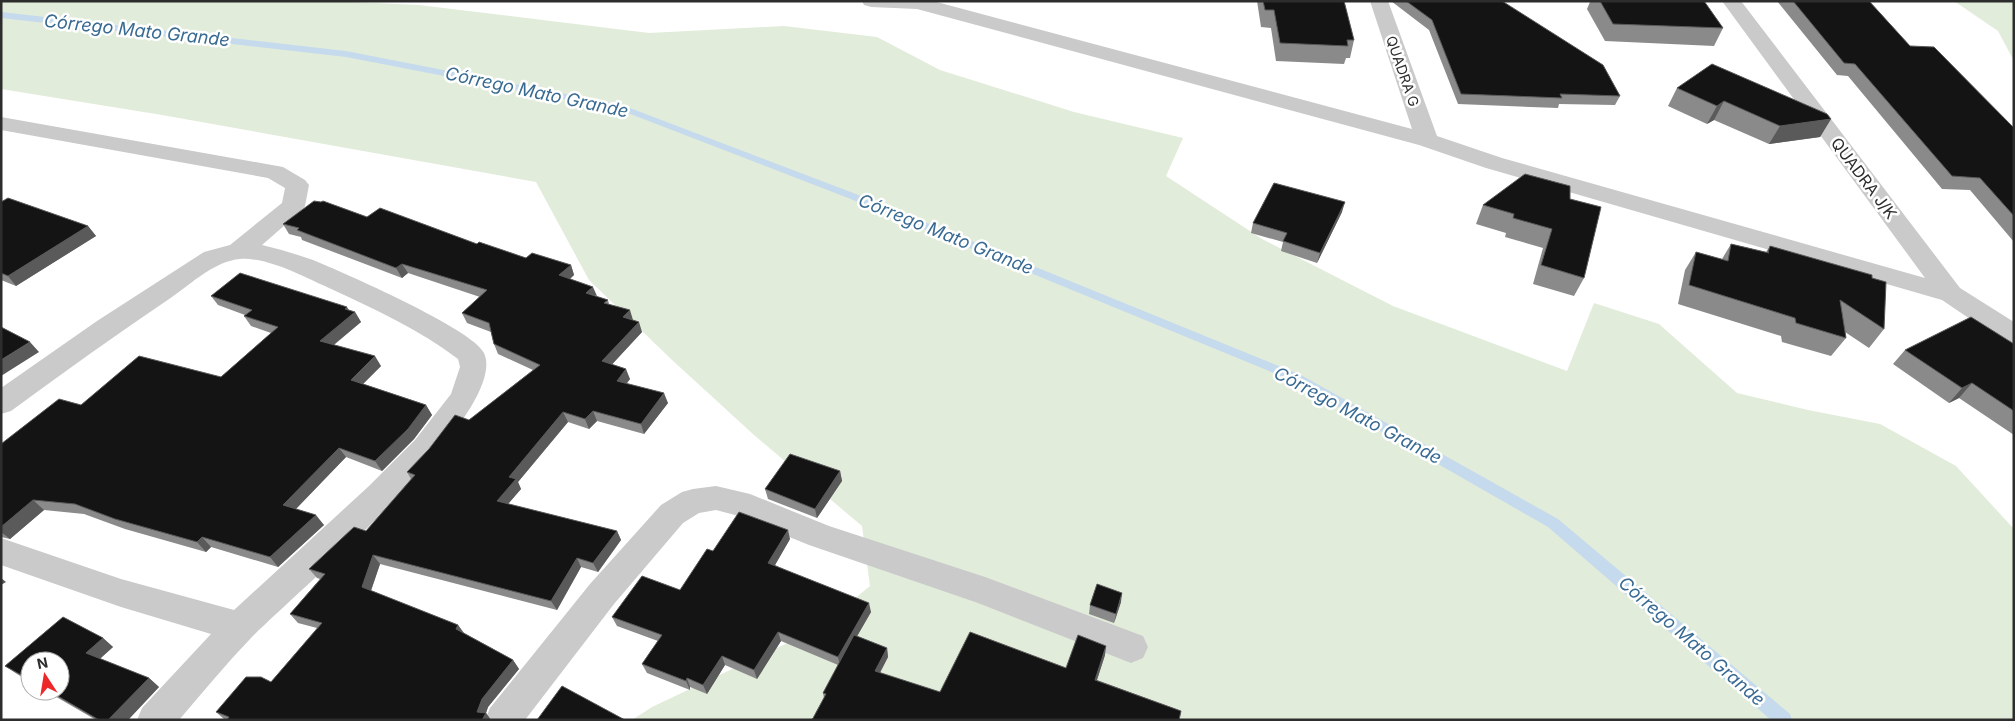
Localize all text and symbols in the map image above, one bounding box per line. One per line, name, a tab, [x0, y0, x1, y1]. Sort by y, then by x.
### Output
water label: Córrego Mato Grande	[43, 10, 231, 50]
street label: QUADRA G	[1383, 33, 1423, 109]
water label: Córrego Mato Grande	[444, 62, 630, 122]
street label: QUADRA J/K	[1827, 133, 1901, 223]
water label: Córrego Mato Grande	[856, 189, 1036, 279]
water label: Córrego Mato Grande	[1271, 362, 1445, 468]
water label: Córrego Mato Grande	[1615, 572, 1769, 710]
north arrow	[20, 651, 70, 701]
text: N	[35, 653, 49, 672]

